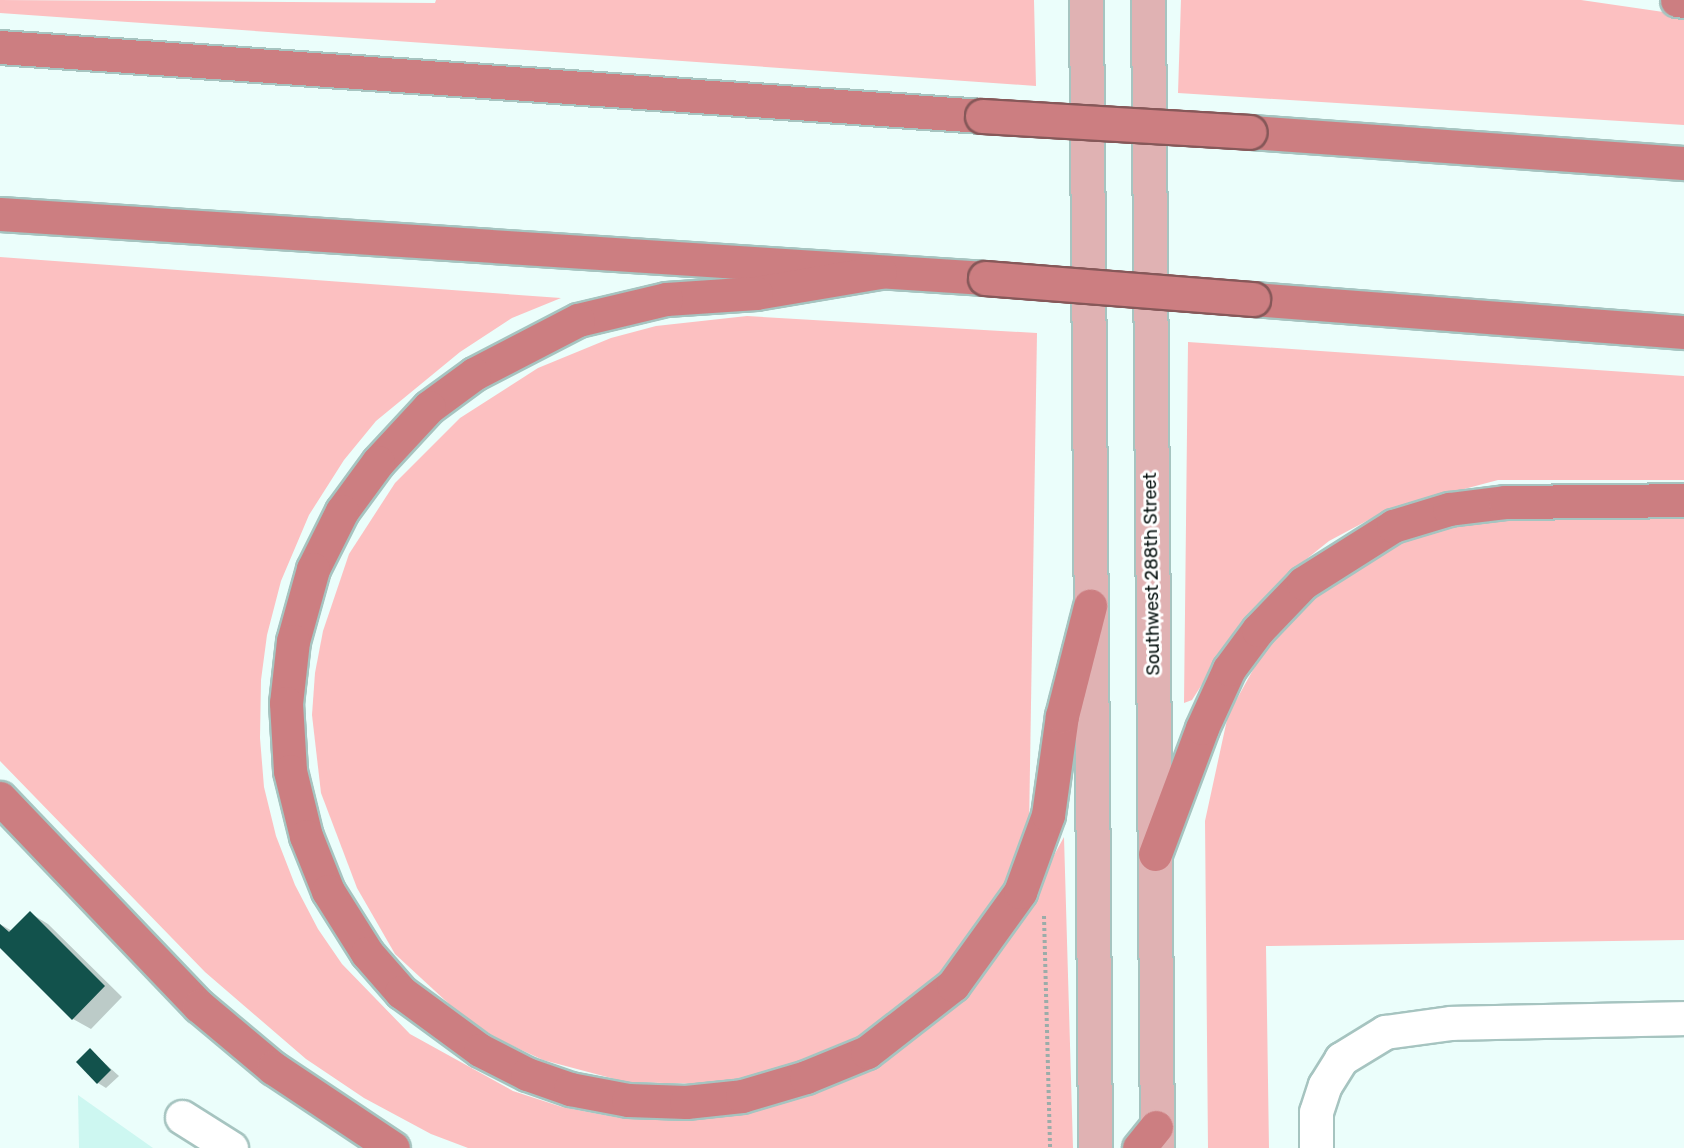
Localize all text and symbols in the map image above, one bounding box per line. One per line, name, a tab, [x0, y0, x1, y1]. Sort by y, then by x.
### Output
street label: Southwest 288th Street	[1139, 472, 1165, 676]

